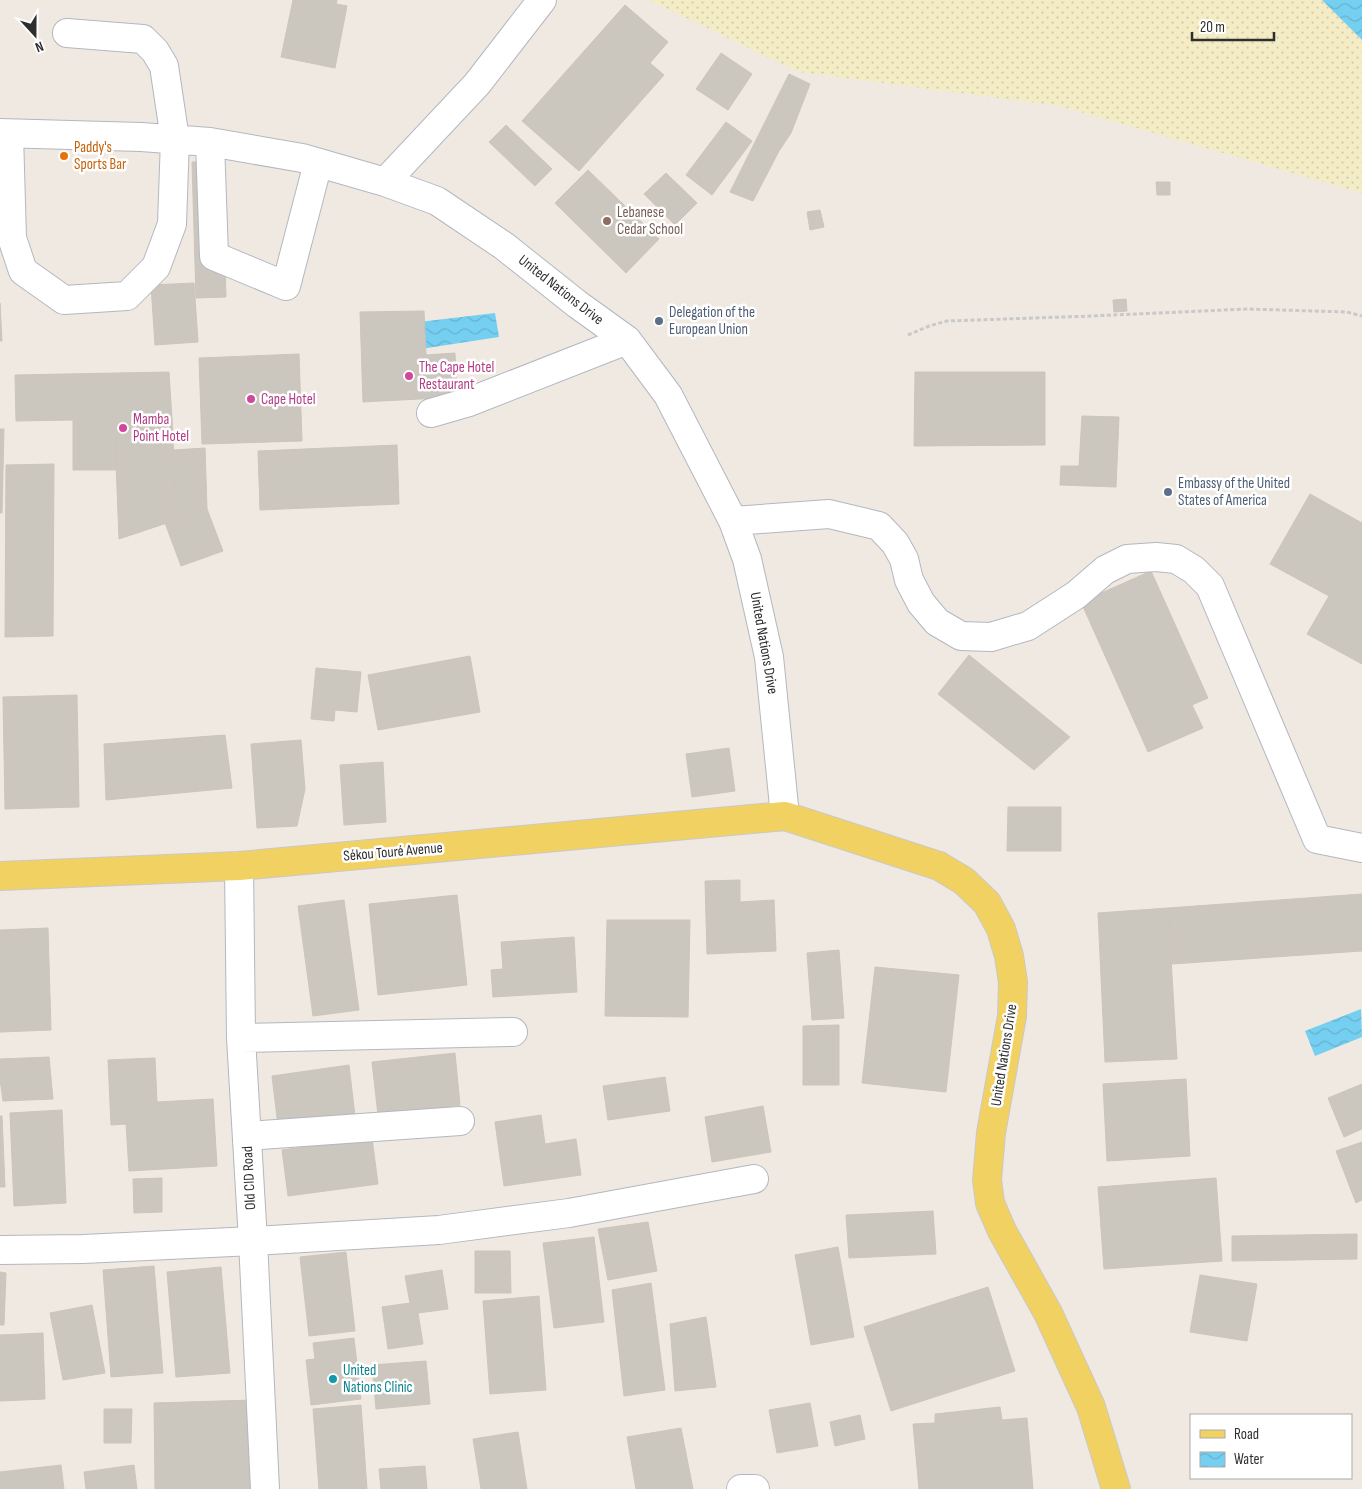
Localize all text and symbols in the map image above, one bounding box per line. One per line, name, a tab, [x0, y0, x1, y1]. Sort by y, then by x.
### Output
north arrow	[10, 10, 60, 60]
scale bar	[1192, 10, 1274, 42]
text: 20 m	[1200, 18, 1225, 37]
text: N	[33, 37, 46, 56]
place label: Paddy's Sports Bar	[74, 138, 127, 174]
marker: Paddy's Sports Bar	[58, 150, 70, 162]
place label: Lebanese Cedar School	[617, 203, 683, 239]
marker: Lebanese Cedar School	[601, 215, 613, 227]
street label: United Nations Drive	[515, 251, 607, 329]
place label: Delegation of the European Union	[669, 303, 755, 339]
marker: Delegation of the European Union	[653, 315, 665, 327]
place label: The Cape Hotel Restaurant	[419, 358, 494, 394]
marker: The Cape Hotel Restaurant	[403, 370, 415, 382]
place label: Cape Hotel	[261, 390, 316, 409]
marker: Cape Hotel	[245, 393, 257, 405]
place label: Mamba Point Hotel	[133, 410, 189, 446]
marker: Mamba Point Hotel	[117, 422, 129, 434]
place label: Embassy of the United States of America	[1178, 474, 1290, 510]
marker: Embassy of the United States of America	[1162, 486, 1174, 498]
street label: United Nations Drive	[746, 591, 782, 695]
street label: Sékou Touré Avenue	[343, 838, 443, 866]
street label: United Nations Drive	[987, 1003, 1021, 1107]
street label: Old CID Road	[238, 1146, 260, 1210]
place label: United Nations Clinic	[343, 1361, 413, 1397]
marker: United Nations Clinic	[327, 1373, 339, 1385]
legend	[1190, 1414, 1352, 1479]
text: Road	[1234, 1425, 1259, 1444]
text: Water	[1234, 1450, 1265, 1469]

